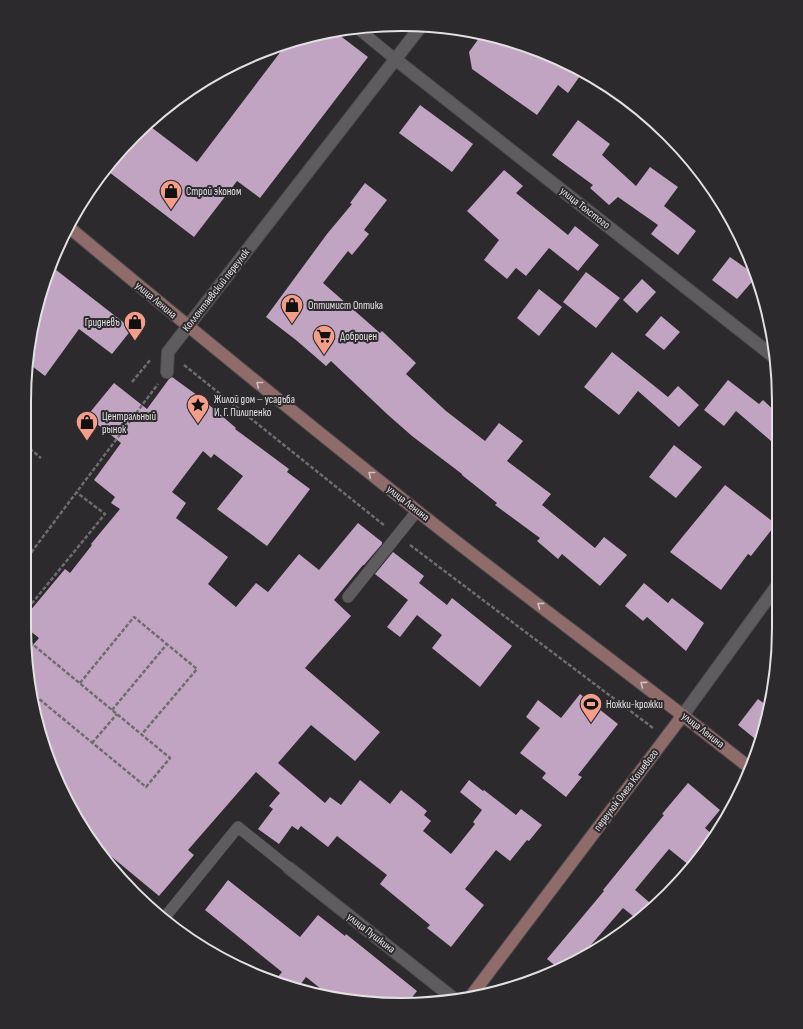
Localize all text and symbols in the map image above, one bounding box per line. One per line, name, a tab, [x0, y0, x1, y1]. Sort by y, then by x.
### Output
shop icon: Строй эконом	[158, 178, 184, 211]
street label: улица Толстого	[557, 184, 613, 232]
place label: Строй эконом	[186, 185, 241, 198]
street label: Коллонтаевский переулок	[180, 245, 253, 334]
street label: улица Ленина	[132, 279, 180, 321]
shop icon: Оптимист Оптика	[279, 292, 305, 325]
place label: Оптимист Оптика	[308, 299, 383, 312]
shop icon: Гридневъ	[122, 309, 148, 342]
place label: Гридневъ	[85, 316, 120, 329]
supermarket icon: Доброцен	[311, 323, 337, 356]
place label: Доброцен	[340, 330, 377, 343]
one-way arrow	[257, 381, 264, 388]
place icon: Жилой дом – усадьба И. Г. Пилипенко	[185, 392, 211, 425]
place label: Жилой дом – усадьба И. Г. Пилипенко	[214, 393, 295, 419]
shop icon: Центральный рынок	[74, 409, 100, 442]
place label: Центральный рынок	[102, 410, 156, 436]
one-way arrow	[369, 472, 376, 479]
street label: улица Ленина	[384, 482, 432, 524]
one-way arrow	[538, 603, 545, 610]
one-way arrow	[641, 682, 648, 689]
sports icon: Ножки-крожки	[578, 691, 604, 724]
place label: Ножки-крожки	[606, 698, 663, 711]
street label: улица Ленина	[679, 709, 727, 751]
street label: переулок Олега Кошевого	[591, 746, 661, 833]
street label: улица Пушкина	[344, 910, 398, 956]

